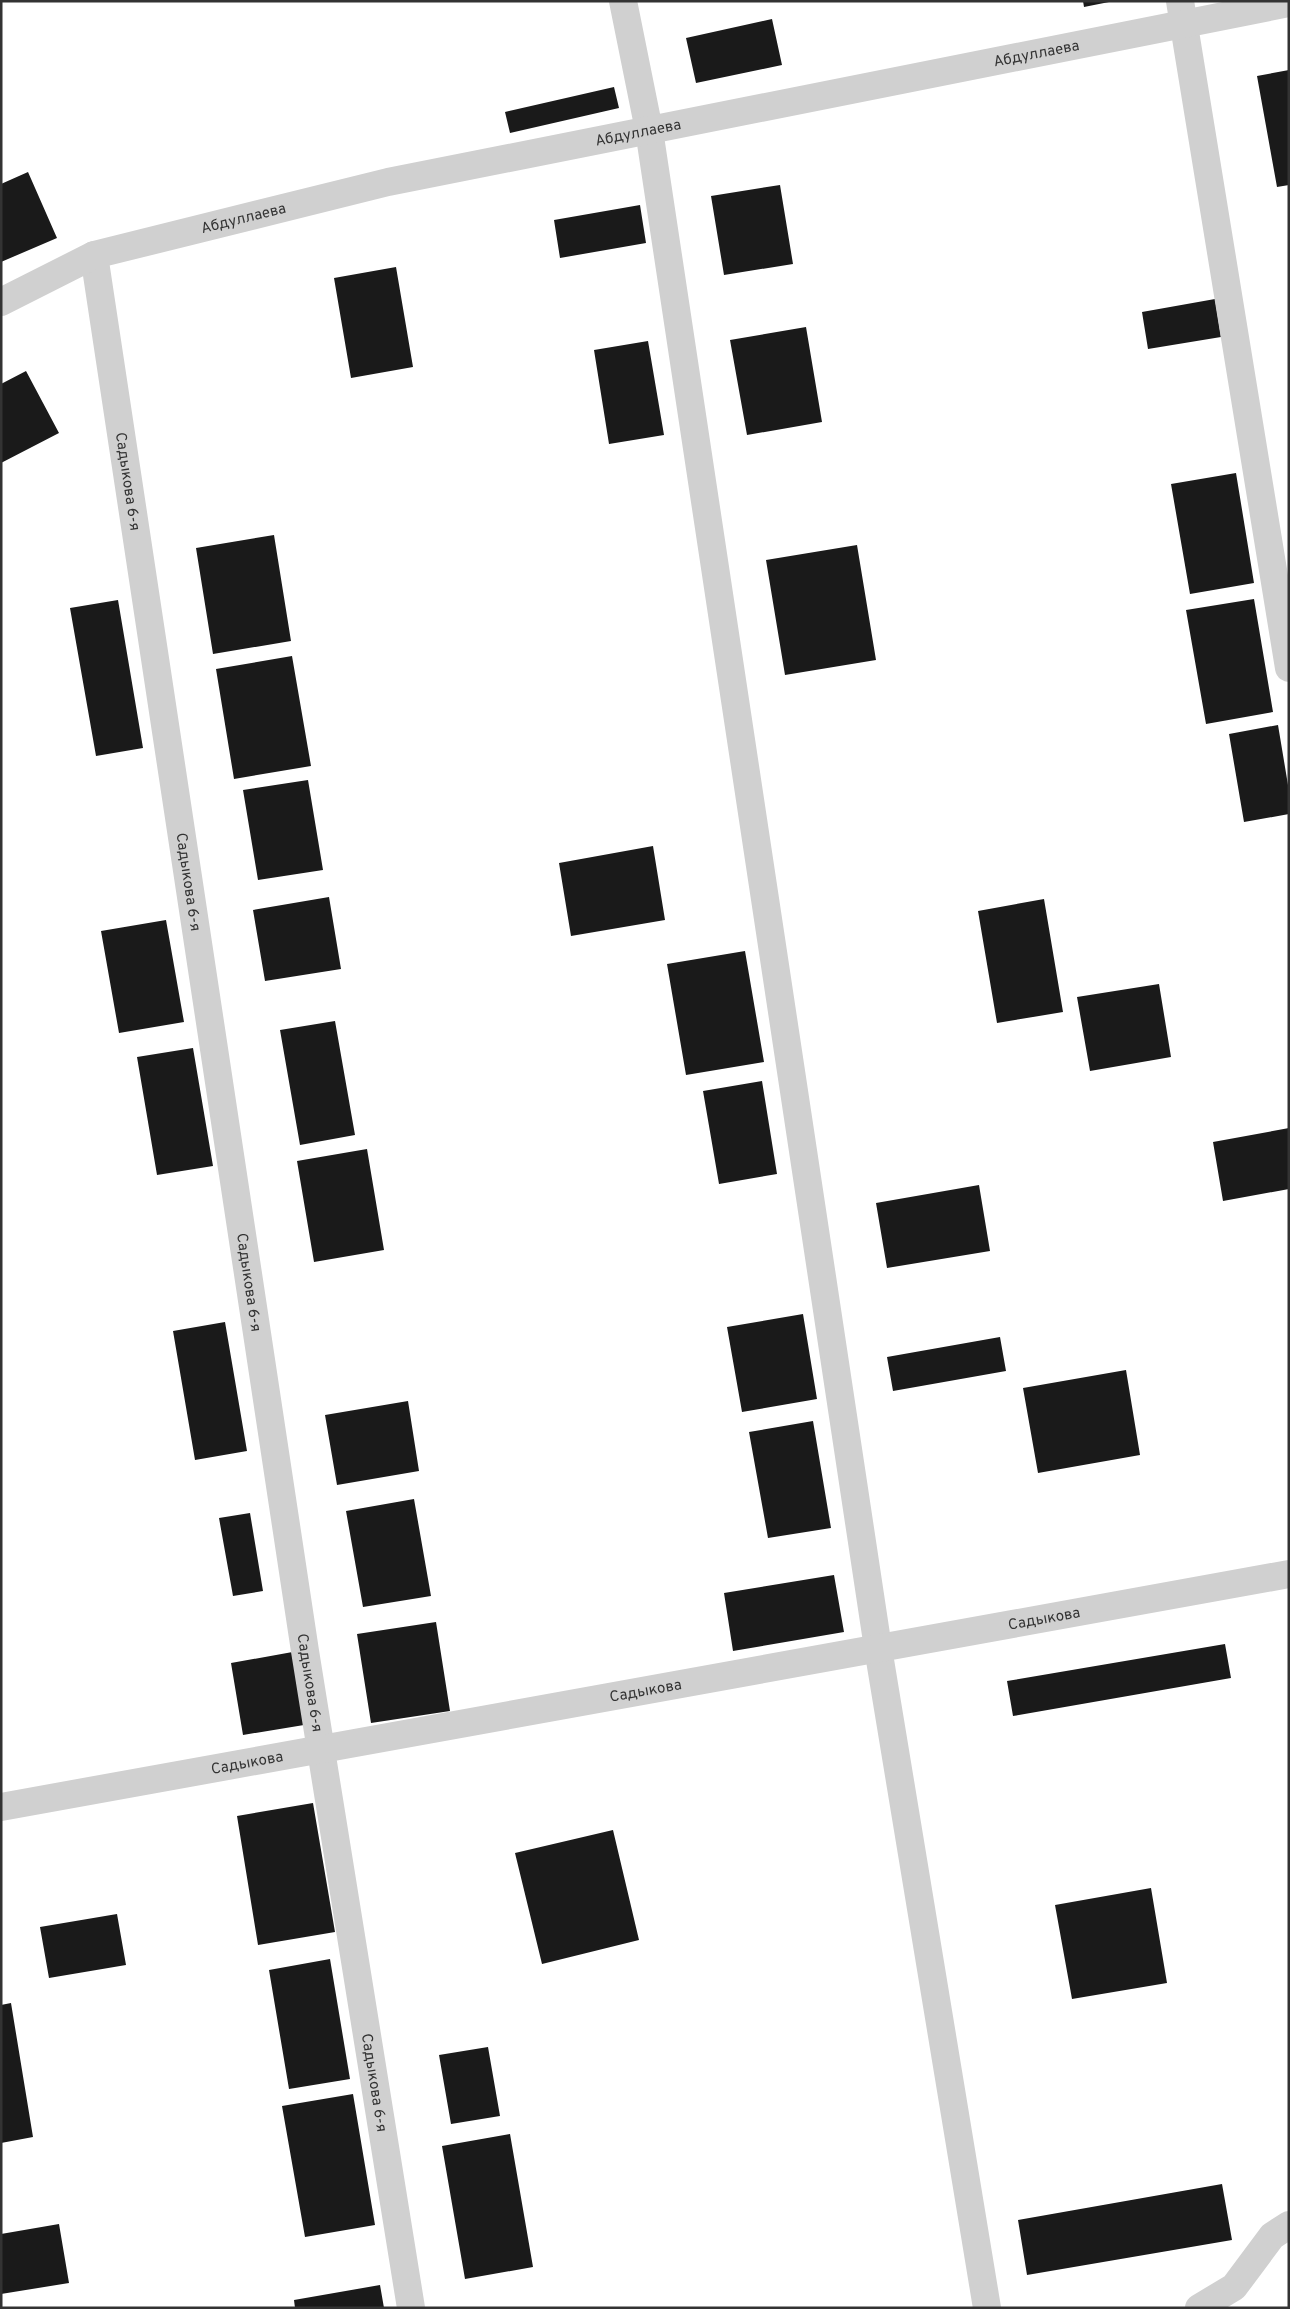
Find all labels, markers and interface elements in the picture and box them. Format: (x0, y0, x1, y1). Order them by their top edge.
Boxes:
street label: Абдуллаева (992, 37, 1081, 73)
street label: Абдуллаева (594, 116, 683, 152)
street label: Абдуллаева (199, 200, 288, 239)
street label: Садыкова 6-я (110, 431, 144, 532)
street label: Садыкова 6-я (170, 831, 204, 933)
street label: Садыкова 6-я (231, 1232, 265, 1333)
street label: Садыкова (1007, 1604, 1082, 1636)
street label: Садыкова 6-я (291, 1632, 326, 1734)
street label: Садыкова (608, 1676, 683, 1708)
street label: Садыкова (210, 1748, 285, 1780)
street label: Садыкова 6-я (356, 2032, 390, 2133)

